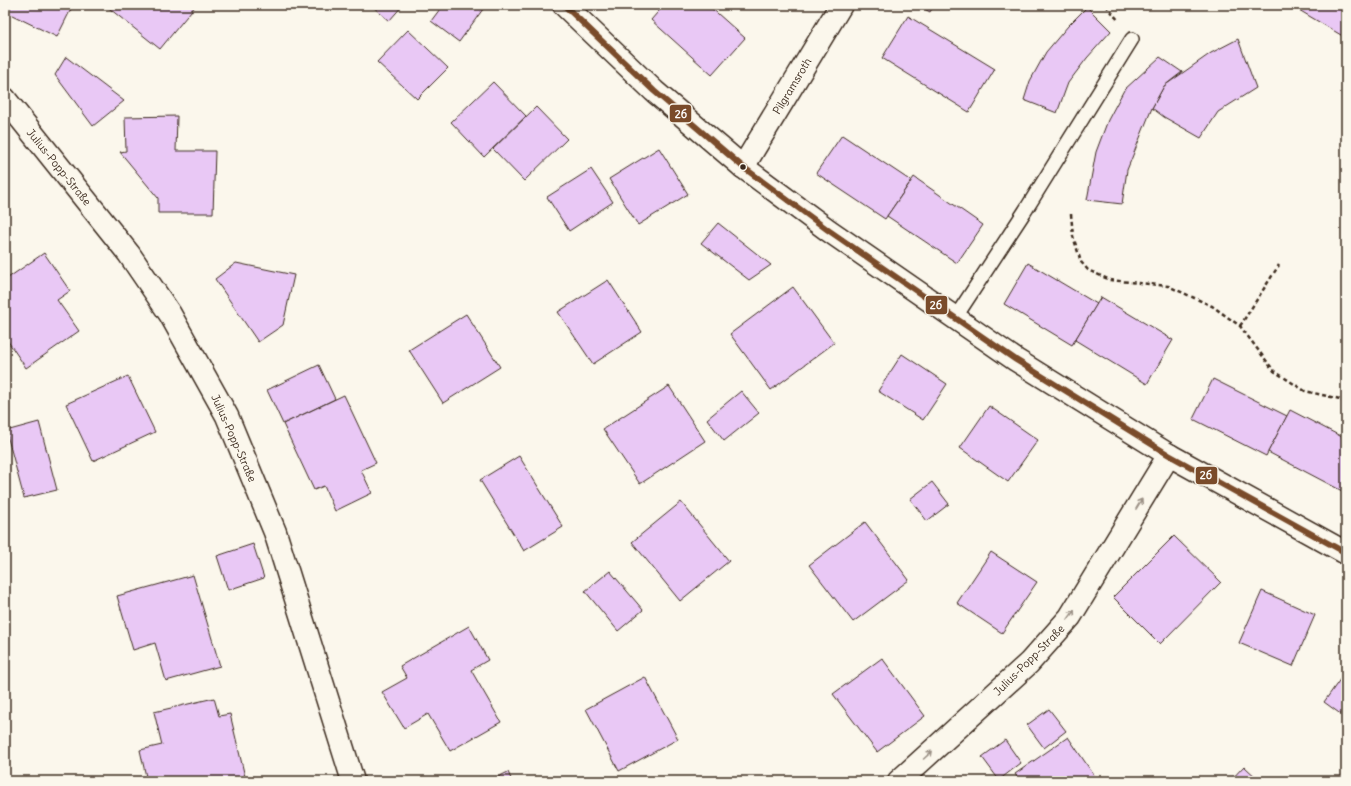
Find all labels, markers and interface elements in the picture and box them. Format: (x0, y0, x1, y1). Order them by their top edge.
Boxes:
street label: Pilgramsroth (770, 55, 814, 117)
line badge: 26 (669, 104, 692, 123)
text: 26 (675, 107, 687, 121)
street label: Julius-Popp-Straße (24, 126, 94, 208)
unlabelled marker (738, 162, 748, 172)
line badge: 26 (925, 295, 948, 315)
text: 26 (930, 298, 942, 312)
street label: Julius-Popp-Straße (208, 392, 260, 484)
line badge: 26 (1195, 466, 1218, 485)
text: 26 (1200, 468, 1212, 482)
one-way arrow (1135, 498, 1143, 510)
one-way arrow (1067, 610, 1075, 621)
street label: Julius-Popp-Straße (991, 622, 1067, 698)
one-way arrow (923, 750, 933, 759)

